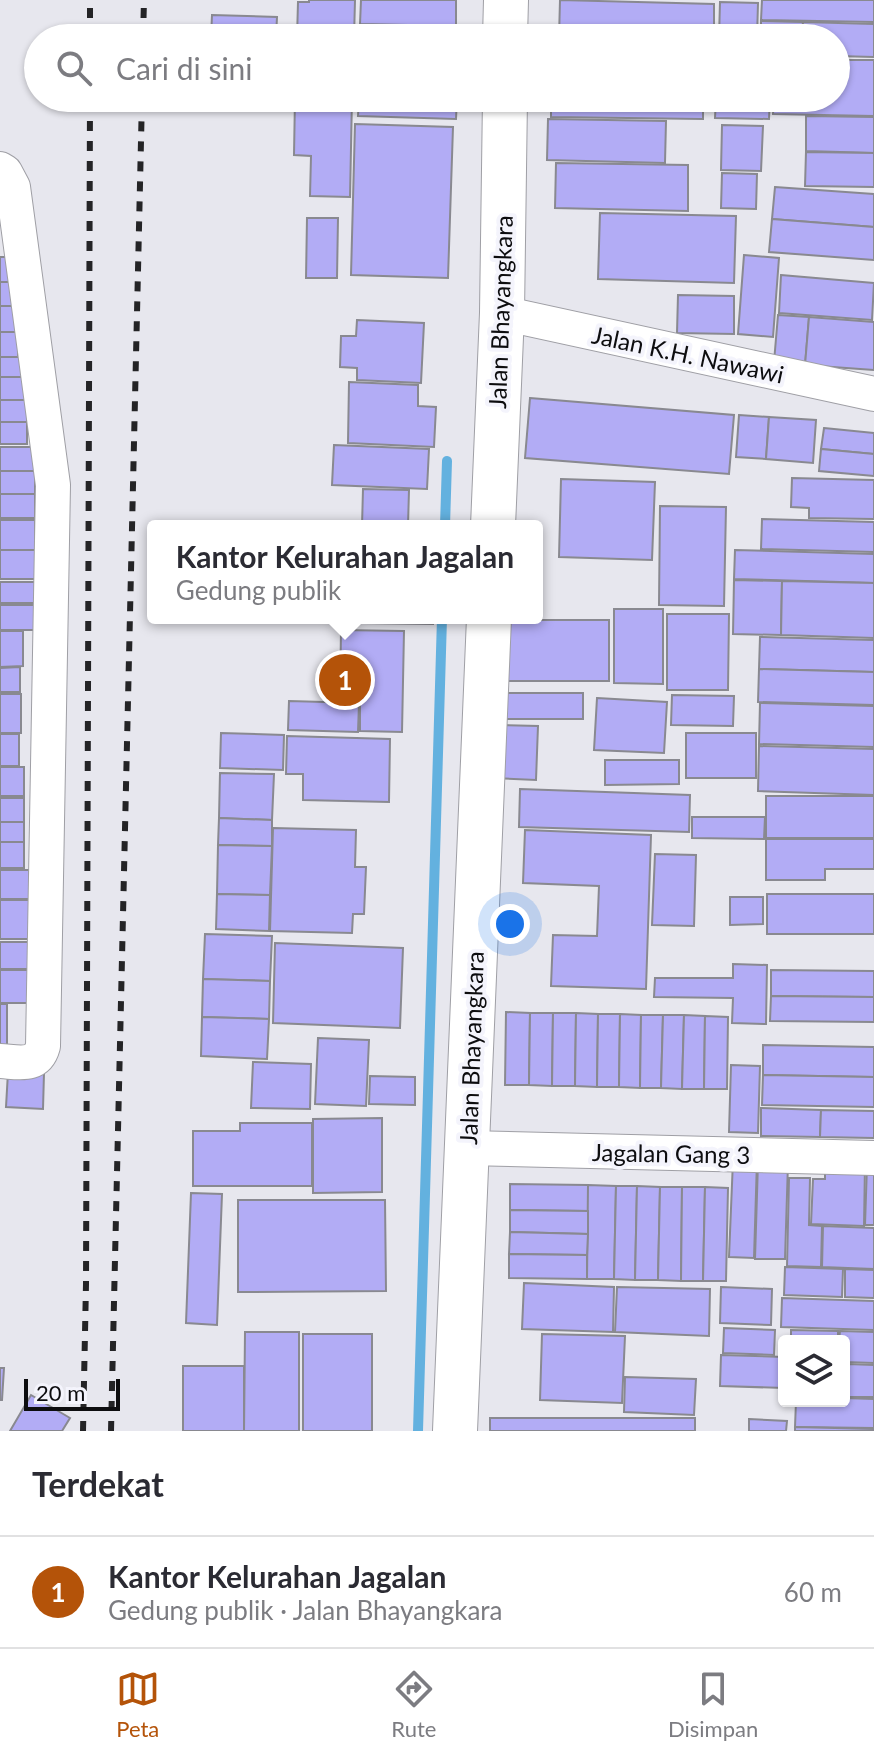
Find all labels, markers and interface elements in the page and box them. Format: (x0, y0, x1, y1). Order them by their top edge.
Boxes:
search box (24, 24, 850, 112)
icon: search (52, 46, 96, 90)
text: Cari di sini (116, 50, 253, 86)
street label: Jalan Bhayangkara (482, 215, 518, 409)
street label: Jalan K.H. Nawawi (589, 320, 787, 388)
popup (147, 520, 543, 624)
text: Kantor Kelurahan Jagalan (176, 538, 514, 574)
text: Gedung publik (176, 574, 341, 606)
pin: 1 (319, 650, 371, 710)
your location (490, 904, 530, 944)
street label: Jalan Bhayangkara (453, 951, 489, 1145)
street label: Jagalan Gang 3 (592, 1137, 750, 1169)
map controls (778, 1335, 850, 1407)
button: layers (778, 1335, 850, 1407)
scale bar (24, 1375, 120, 1411)
text: 20 m (36, 1379, 85, 1406)
text: Terdekat (32, 1463, 164, 1504)
text: Kantor Kelurahan Jagalan (108, 1558, 446, 1594)
text: 1 (50, 1576, 66, 1608)
text: 60 m (784, 1576, 842, 1608)
text: Gedung publik · Jalan Bhayangkara (108, 1594, 503, 1626)
tab: Peta (116, 1667, 160, 1742)
tab: Rute (391, 1667, 436, 1742)
tab: Disimpan (668, 1667, 758, 1742)

